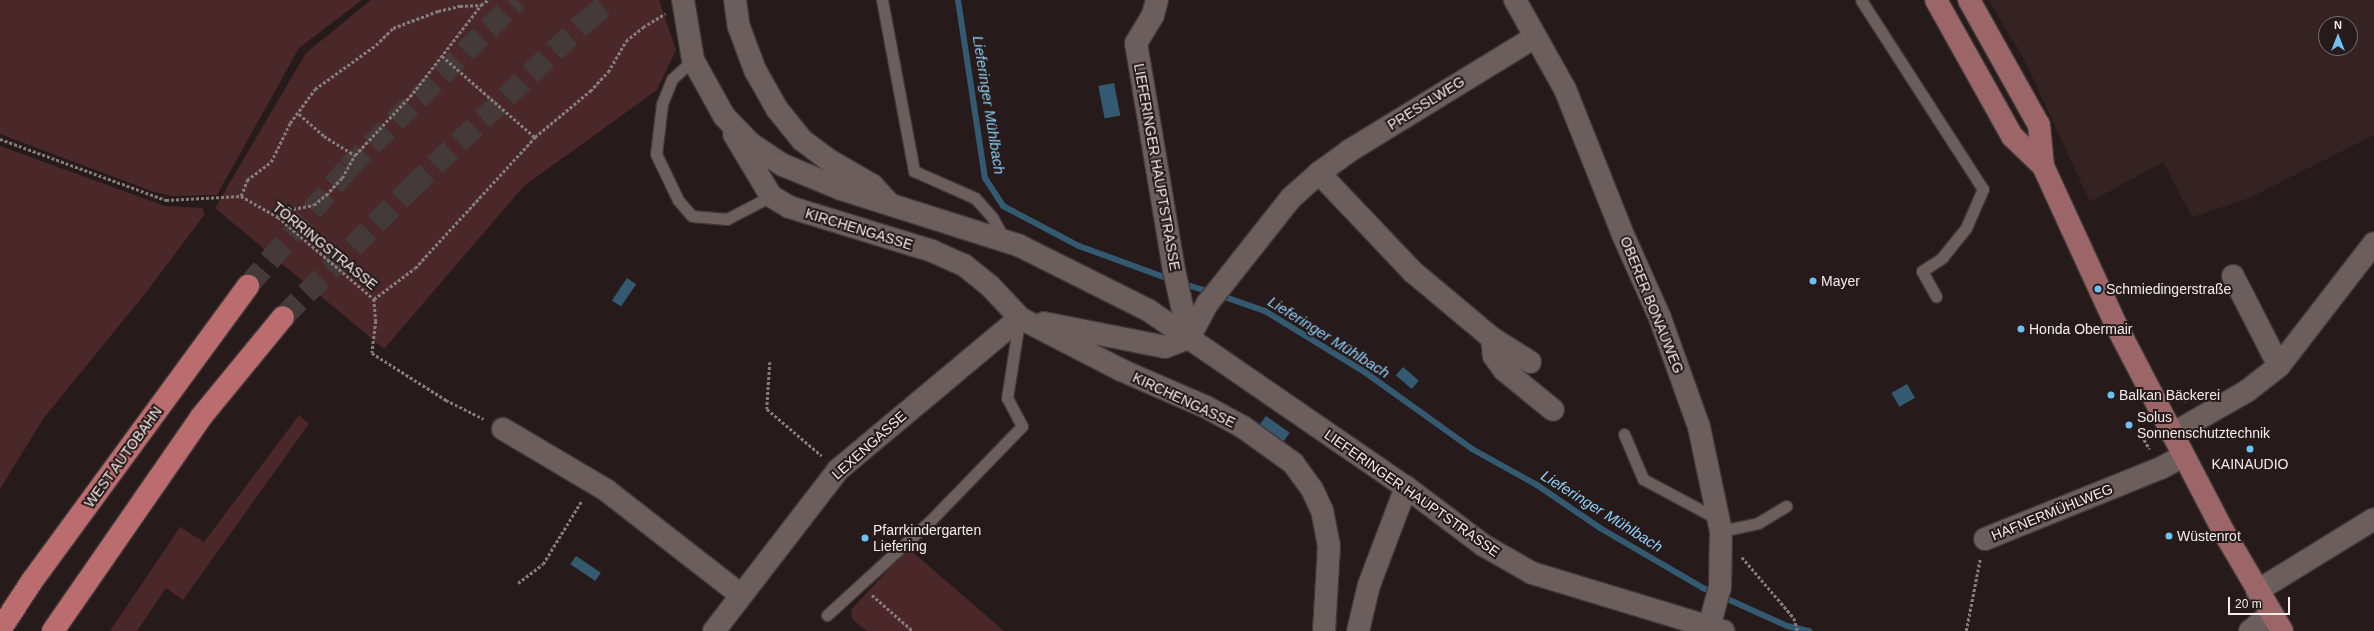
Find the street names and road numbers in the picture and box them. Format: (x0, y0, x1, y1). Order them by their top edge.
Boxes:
street label: LIEFERINGER HAUPTSTRASSE (1130, 62, 1184, 272)
street label: PRESSLWEG (1384, 73, 1468, 133)
street label: TÖRRINGSTRASSE (269, 199, 381, 293)
street label: KIRCHENGASSE (803, 205, 915, 253)
street label: OBERER BONAUWEG (1617, 234, 1687, 376)
street label: KIRCHENGASSE (1130, 369, 1238, 431)
street label: WEST AUTOBAHN (80, 403, 166, 511)
street label: LEXENGASSE (828, 407, 910, 483)
street label: LIEFERINGER HAUPTSTRASSE (1321, 426, 1503, 560)
street label: HAFNERMÜHLWEG (1989, 480, 2115, 544)

